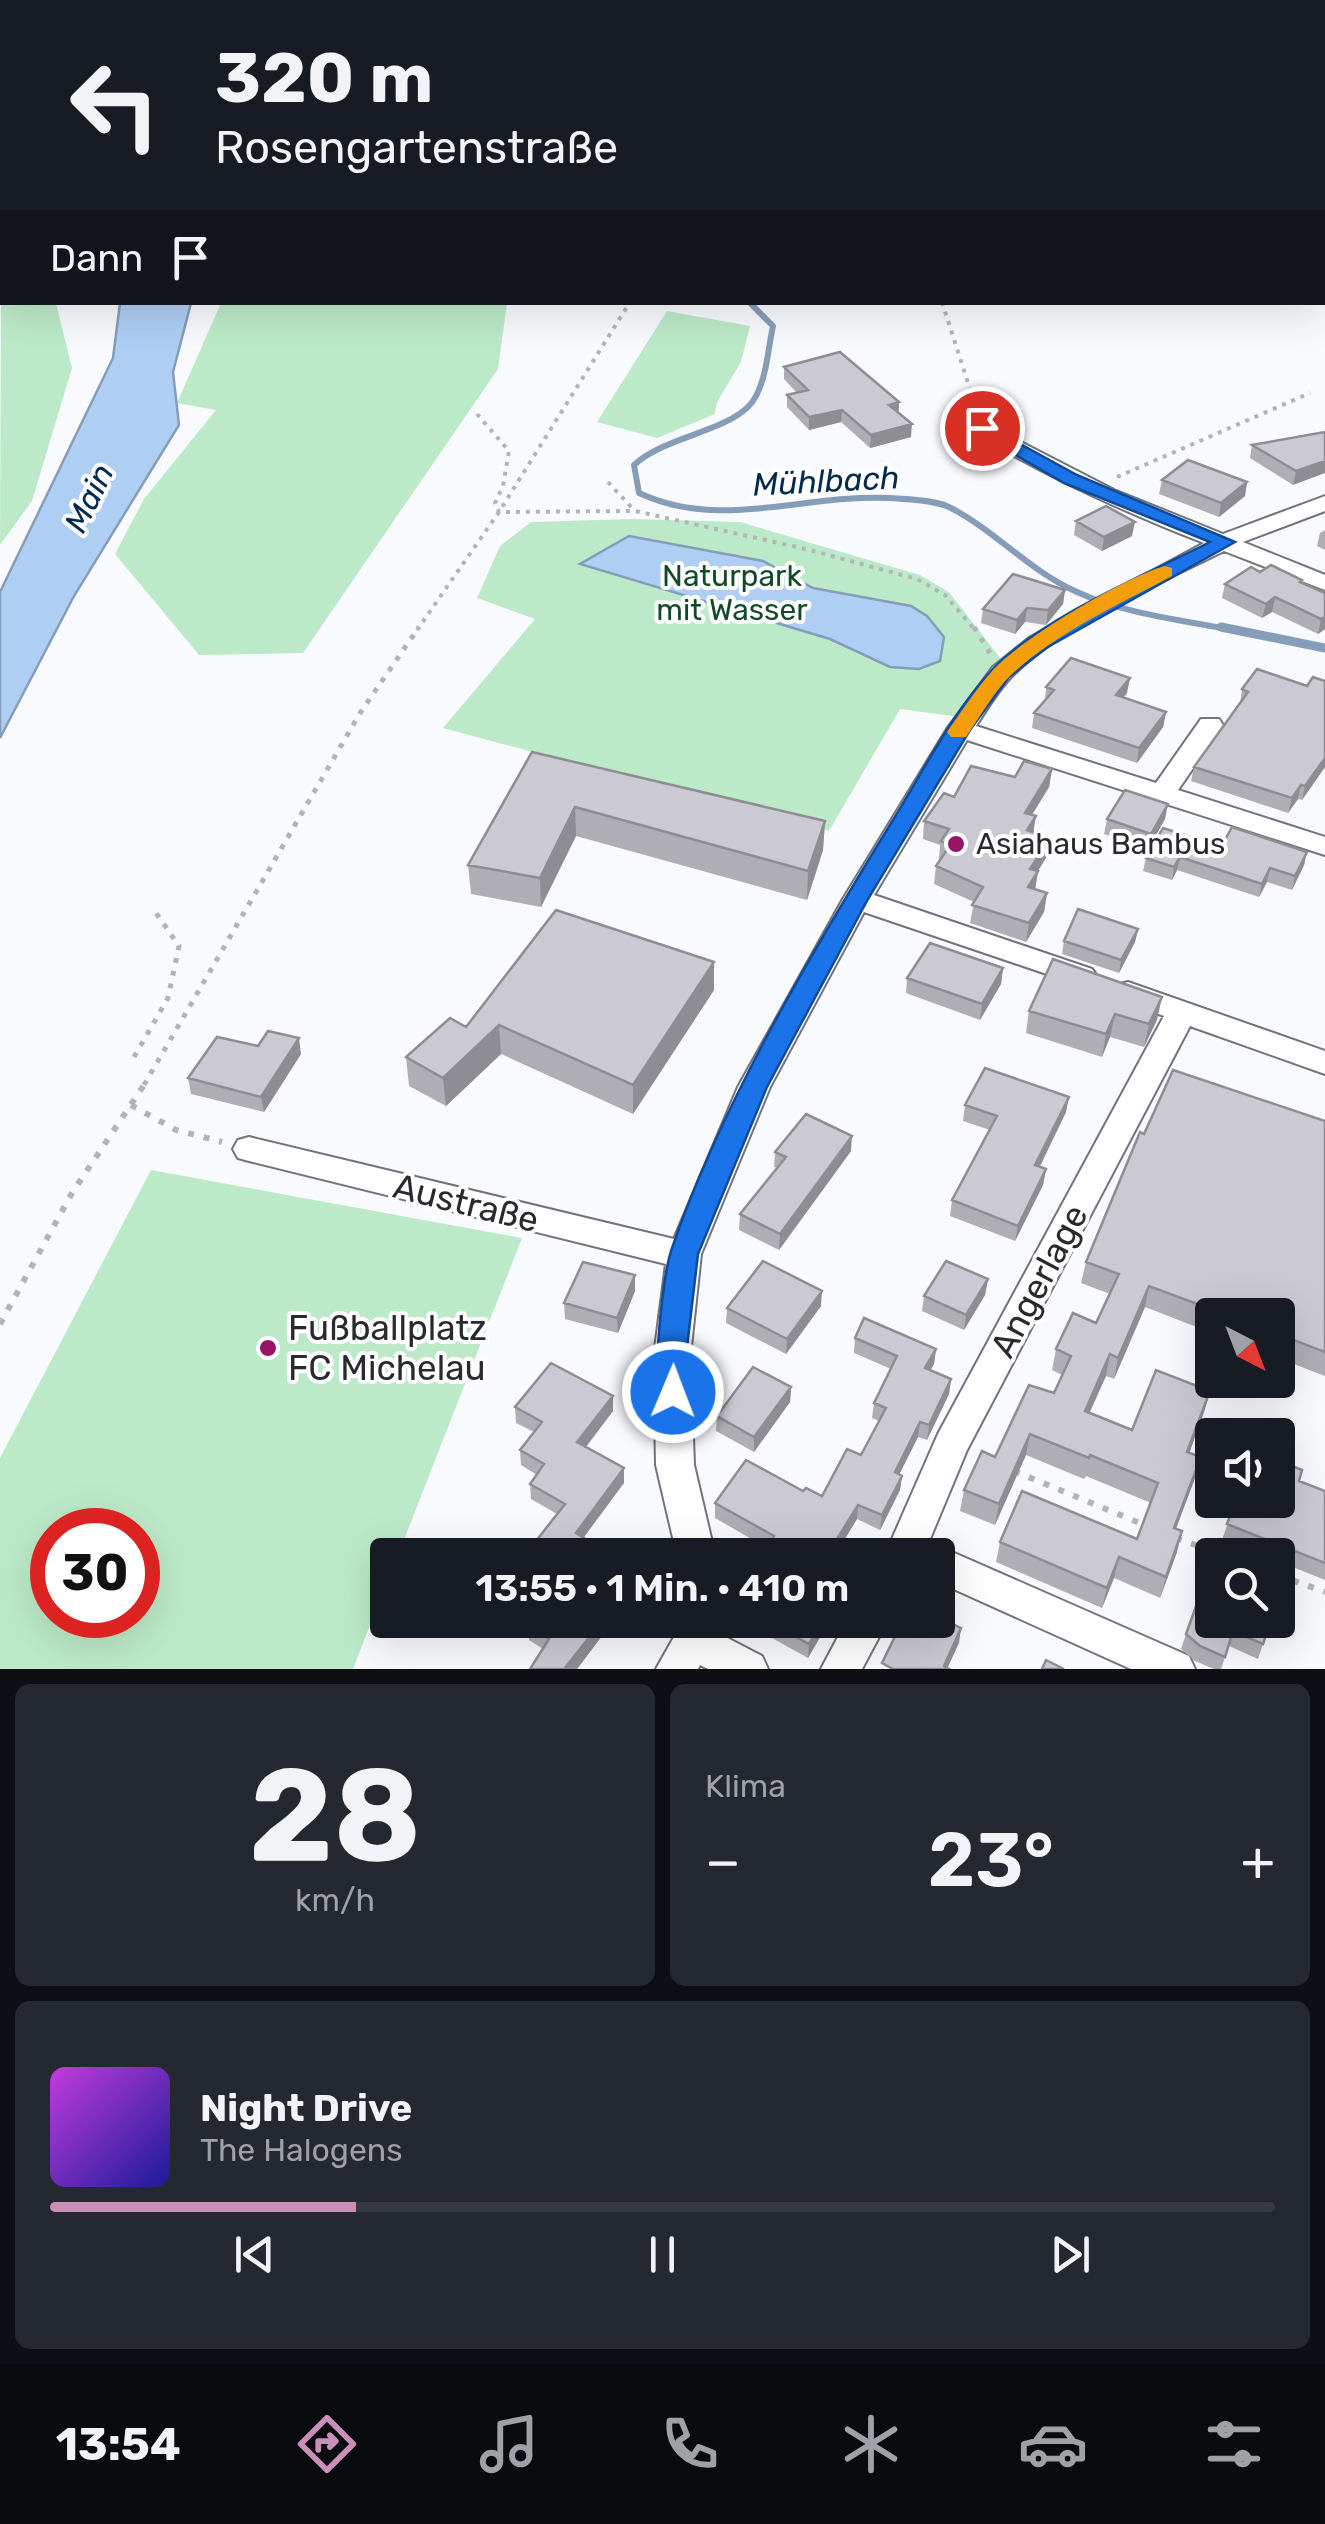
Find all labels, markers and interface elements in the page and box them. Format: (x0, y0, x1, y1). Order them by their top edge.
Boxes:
text: 320 m (215, 37, 433, 120)
icon: left (50, 40, 180, 170)
text: Rosengartenstraße (215, 121, 618, 174)
icon: arrive (163, 230, 218, 285)
text: Dann (50, 235, 143, 281)
pin (940, 386, 1025, 471)
icon: arrive (955, 401, 1010, 456)
water label: Main (56, 458, 122, 538)
water label: Mühlbach (752, 458, 900, 504)
park label: Naturpark mit Wasser (656, 558, 808, 628)
place label: Asiahaus Bambus (976, 826, 1225, 862)
marker: Asiahaus Bambus (945, 833, 967, 855)
street label: Austraße (389, 1165, 543, 1241)
street label: Angerlage (981, 1198, 1097, 1364)
north arrow (1195, 1298, 1295, 1398)
map controls (1195, 1298, 1295, 1638)
place label: Fußballplatz FC Michelau (288, 1307, 487, 1389)
marker: Fußballplatz FC Michelau (257, 1337, 279, 1359)
position arrow (621, 1340, 725, 1444)
button: sound (1195, 1418, 1295, 1518)
speed limit sign: 30 (30, 1508, 160, 1638)
button: search (1195, 1538, 1295, 1638)
text: 13:55 · 1 Min. · 410 m (476, 1565, 849, 1611)
text: 28 (249, 1738, 421, 1893)
text: Klima (705, 1767, 786, 1805)
text: 23° (928, 1816, 1054, 1905)
text: − (705, 1829, 741, 1894)
text: + (1241, 1829, 1275, 1894)
text: km/h (295, 1881, 375, 1919)
text: Night Drive (200, 2085, 412, 2131)
text: The Halogens (200, 2131, 403, 2169)
icon: previous (227, 2227, 282, 2282)
icon: pause (635, 2227, 690, 2282)
icon: next (1043, 2227, 1098, 2282)
icon: directions (292, 2409, 362, 2479)
icon: music (474, 2409, 544, 2479)
icon: phone (655, 2409, 725, 2479)
icon: climate (836, 2409, 906, 2479)
icon: car (1018, 2409, 1088, 2479)
icon: filters (1199, 2409, 1269, 2479)
text: 13:54 (56, 2418, 181, 2471)

